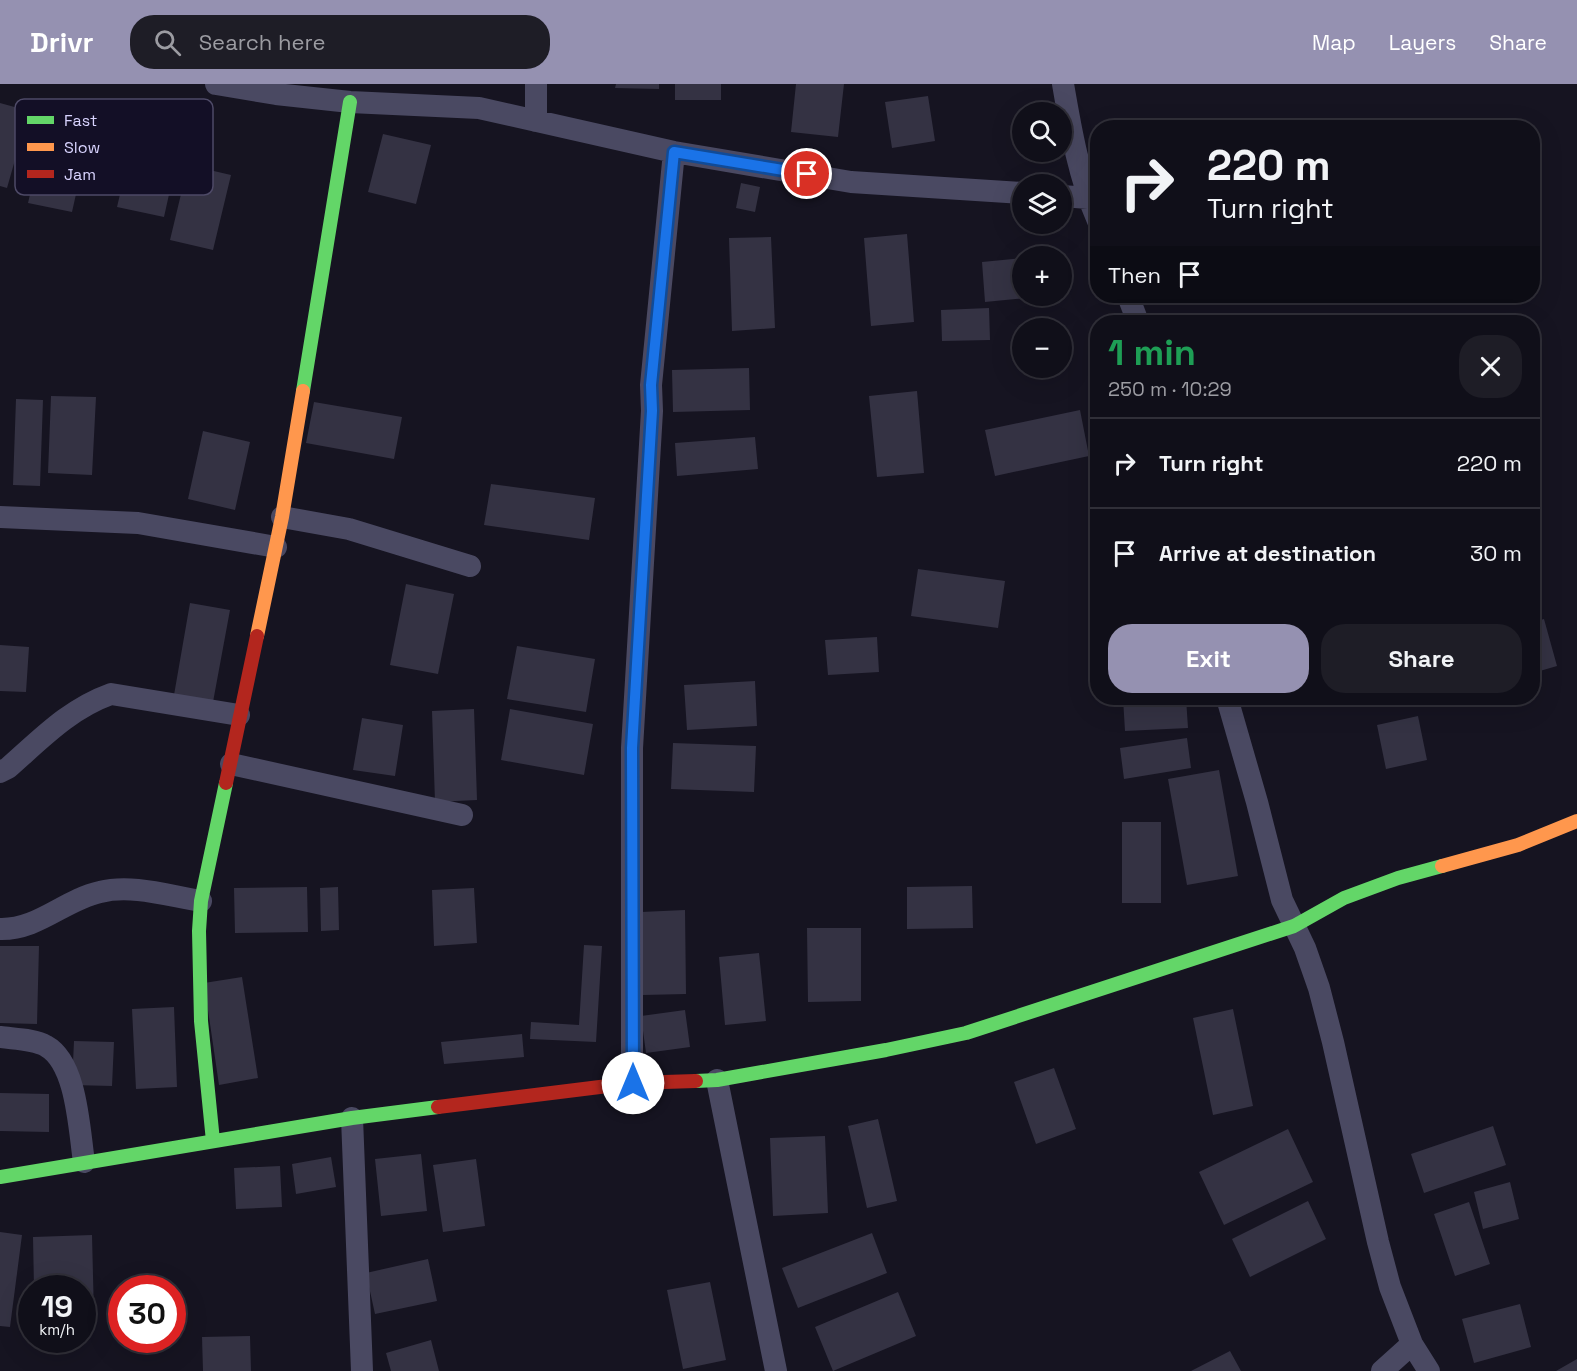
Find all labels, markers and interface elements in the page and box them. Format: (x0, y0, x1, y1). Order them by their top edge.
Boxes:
search box (130, 15, 550, 69)
text: Drivr (30, 24, 94, 60)
icon: search (151, 26, 184, 59)
text: Search here (199, 28, 325, 56)
text: Map (1312, 29, 1356, 56)
text: Layers (1389, 29, 1456, 56)
text: Share (1489, 29, 1547, 56)
legend (15, 99, 213, 195)
map controls (1012, 102, 1072, 378)
button: search (1012, 102, 1072, 162)
text: Fast (64, 110, 97, 131)
text: Slow (64, 137, 100, 158)
text: 220 m (1207, 139, 1331, 192)
icon: right (1108, 144, 1186, 222)
pin (781, 148, 832, 199)
icon: arrive (790, 157, 823, 190)
text: Jam (64, 164, 96, 185)
button: layers (1012, 174, 1072, 234)
text: Turn right (1207, 191, 1334, 226)
button: + (1012, 246, 1072, 306)
icon: arrive (1173, 258, 1206, 291)
text: Then (1108, 261, 1161, 289)
button: − (1012, 318, 1072, 378)
text: 1 min (1108, 330, 1196, 376)
button: close (1459, 335, 1522, 398)
text: 250 m · 10:29 (1108, 376, 1232, 402)
icon: right (1108, 447, 1141, 480)
text: Turn right (1159, 449, 1264, 477)
text: 220 m (1457, 449, 1522, 477)
icon: arrive (1108, 537, 1141, 570)
text: Arrive at destination (1159, 539, 1376, 567)
text: 30 m (1470, 539, 1522, 567)
button: Exit (1108, 624, 1309, 693)
button: Share (1321, 624, 1522, 693)
position arrow (601, 1051, 665, 1115)
speed limit sign: 30 (108, 1275, 186, 1353)
text: 19 (41, 1287, 73, 1326)
text: km/h (39, 1320, 75, 1339)

